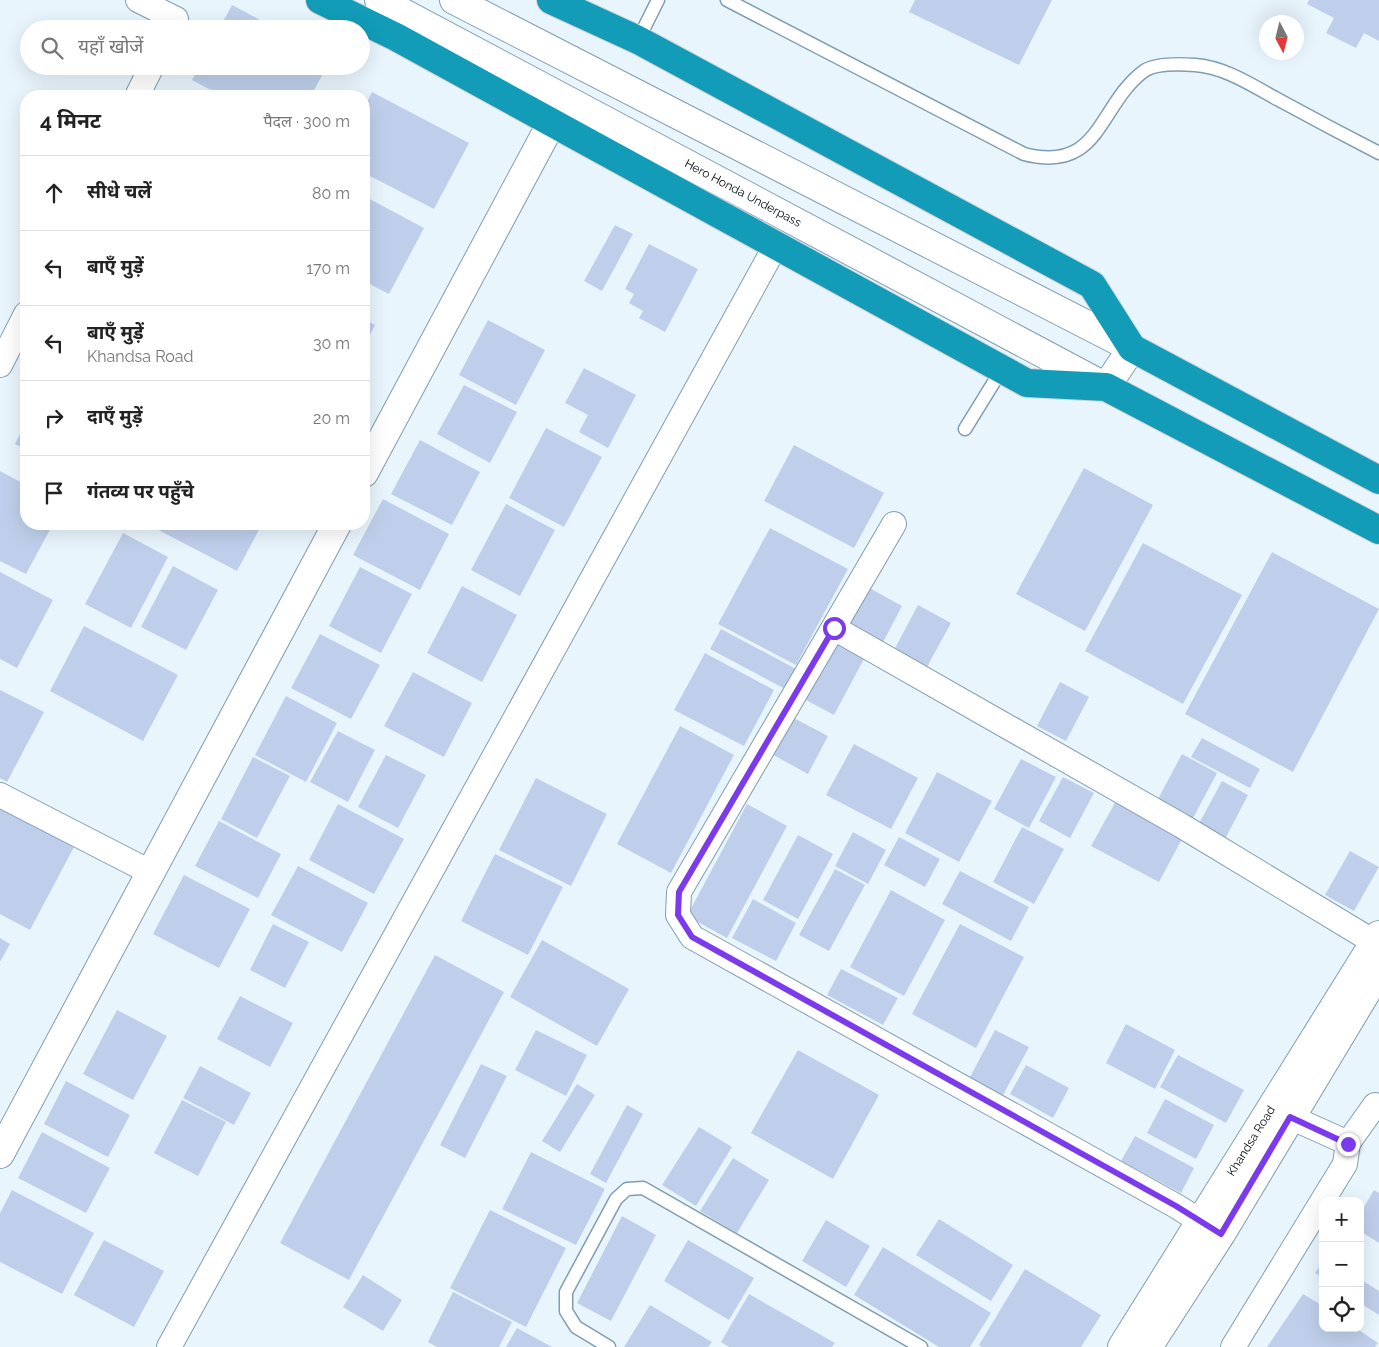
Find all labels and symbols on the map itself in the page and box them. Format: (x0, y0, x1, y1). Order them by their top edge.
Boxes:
north arrow (1259, 15, 1304, 60)
street label: Hero Honda Underpass (682, 156, 804, 230)
route start (823, 617, 846, 640)
street label: Khandsa Road (1224, 1103, 1278, 1179)
route end (1337, 1133, 1360, 1156)

